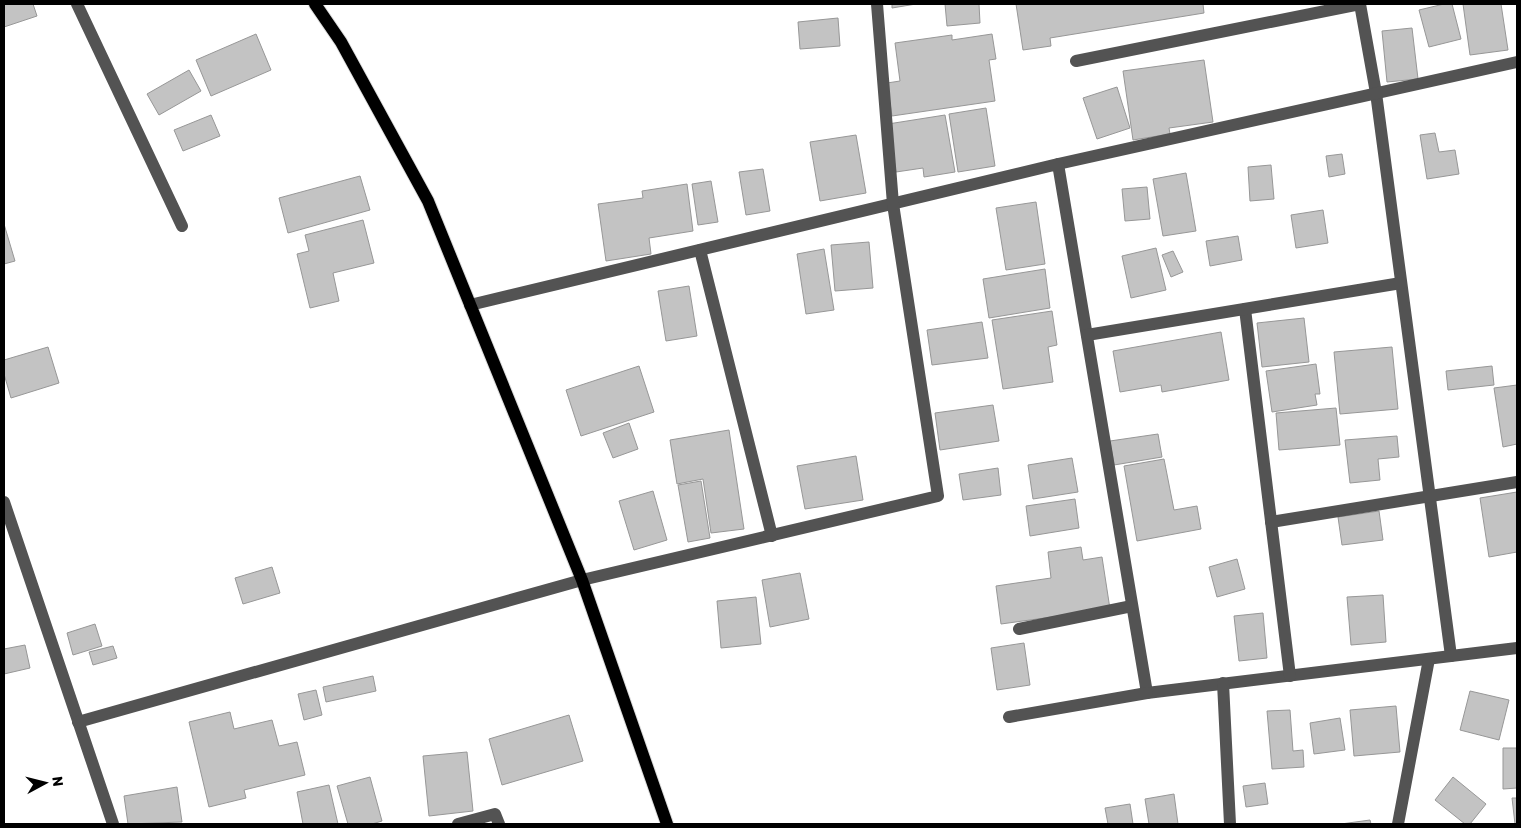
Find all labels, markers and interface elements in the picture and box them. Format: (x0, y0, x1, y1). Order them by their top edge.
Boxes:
north arrow (20, 758, 70, 808)
text: N (48, 775, 66, 788)

